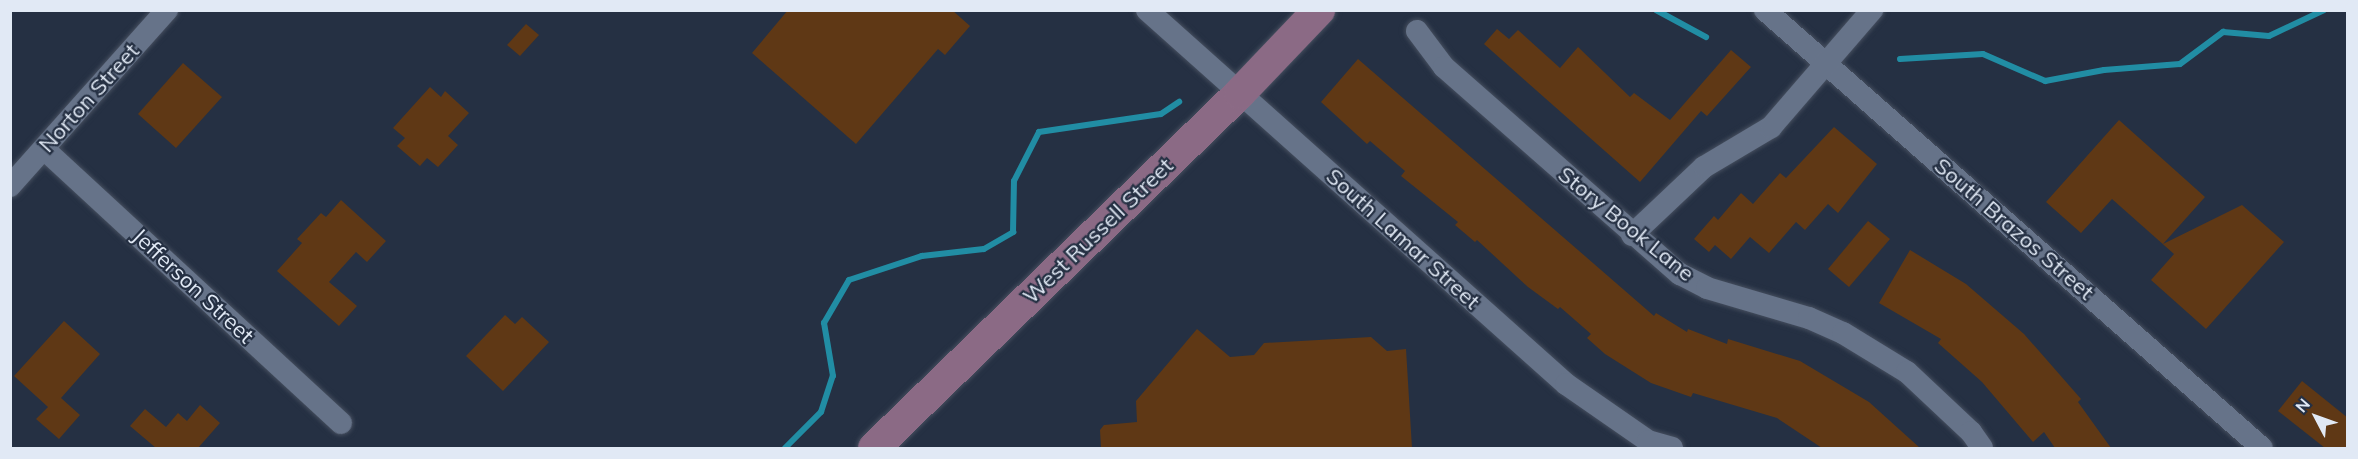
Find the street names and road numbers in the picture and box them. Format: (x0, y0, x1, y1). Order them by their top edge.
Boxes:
street label: Norton Street (33, 38, 145, 158)
street label: West Russell Street (1018, 153, 1178, 309)
street label: South Brazos Street (1929, 153, 2099, 305)
street label: Story Book Lane (1553, 161, 1699, 287)
street label: South Lamar Street (1321, 163, 1485, 315)
street label: Jefferson Street (127, 223, 259, 349)

